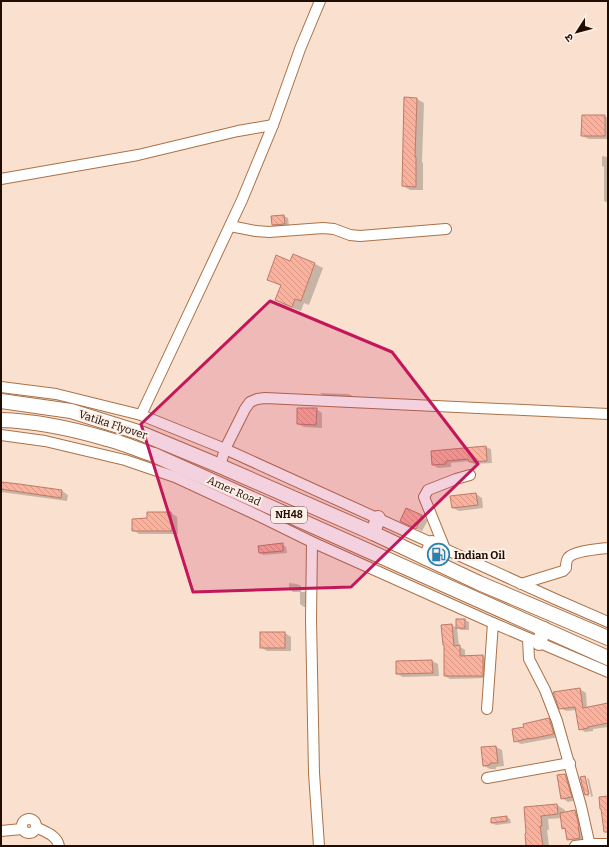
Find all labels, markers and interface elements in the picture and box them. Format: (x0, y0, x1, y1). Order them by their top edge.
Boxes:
north arrow (557, 12, 597, 52)
text: उ (562, 31, 576, 44)
street label: Vatika Flyover (77, 408, 149, 442)
street label: Amer Road (205, 473, 263, 509)
road number: NH48 (271, 507, 307, 523)
fuel station icon: Indian Oil (426, 542, 452, 568)
place label: Indian Oil (454, 549, 506, 562)

